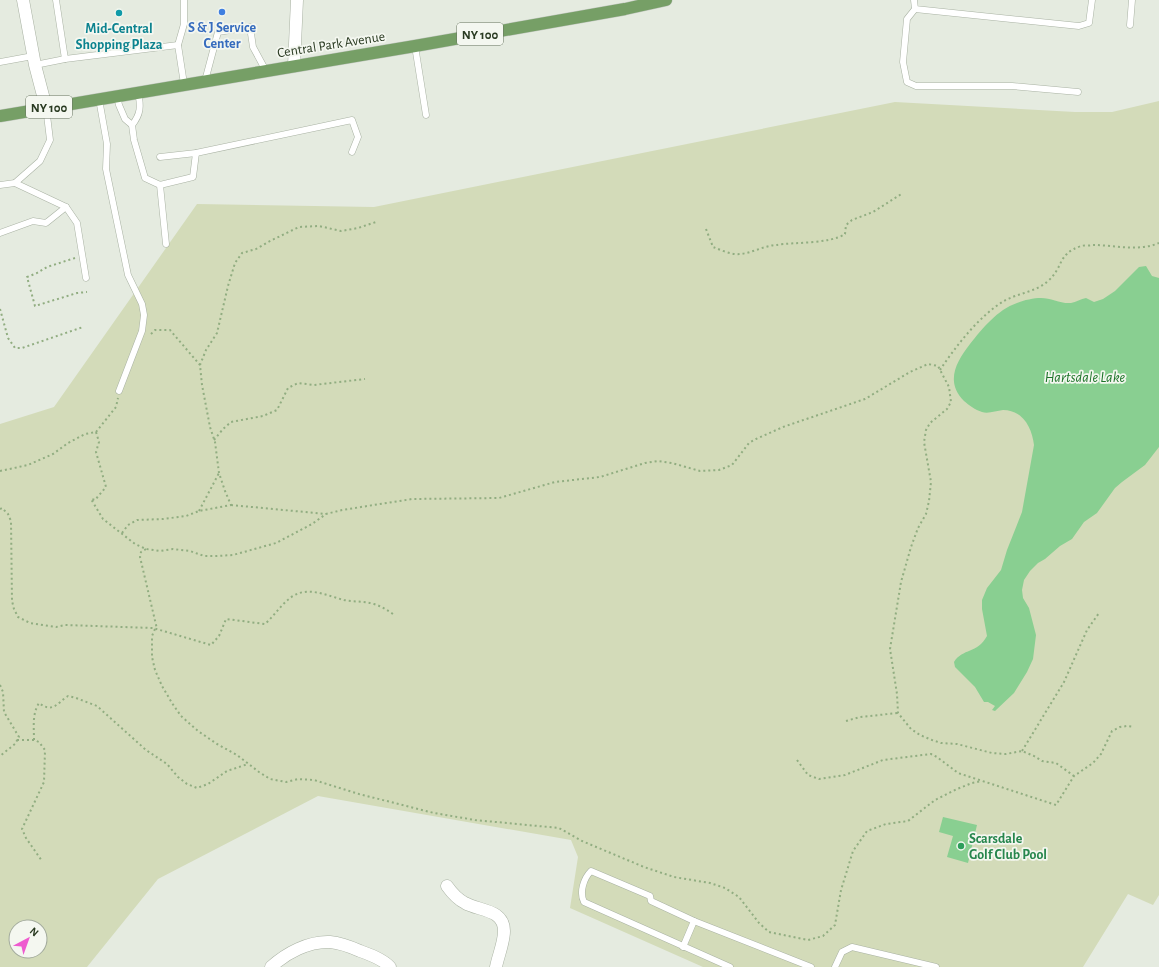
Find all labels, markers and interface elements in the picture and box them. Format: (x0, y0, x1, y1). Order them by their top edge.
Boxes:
marker: S & J Service Center (217, 7, 227, 17)
marker: Mid-Central Shopping Plaza (114, 8, 124, 18)
place label: S & J Service Center (188, 21, 256, 51)
place label: Mid-Central Shopping Plaza (76, 22, 163, 52)
road number: NY 100 (457, 23, 503, 45)
street label: Central Park Avenue (276, 30, 386, 60)
road number: NY 100 (26, 96, 72, 118)
water label: Hartsdale Lake (1045, 370, 1125, 385)
place label: Scarsdale Golf Club Pool (969, 832, 1047, 862)
marker: Scarsdale Golf Club Pool (956, 841, 966, 851)
north arrow (8, 919, 48, 959)
text: N (28, 925, 41, 938)

